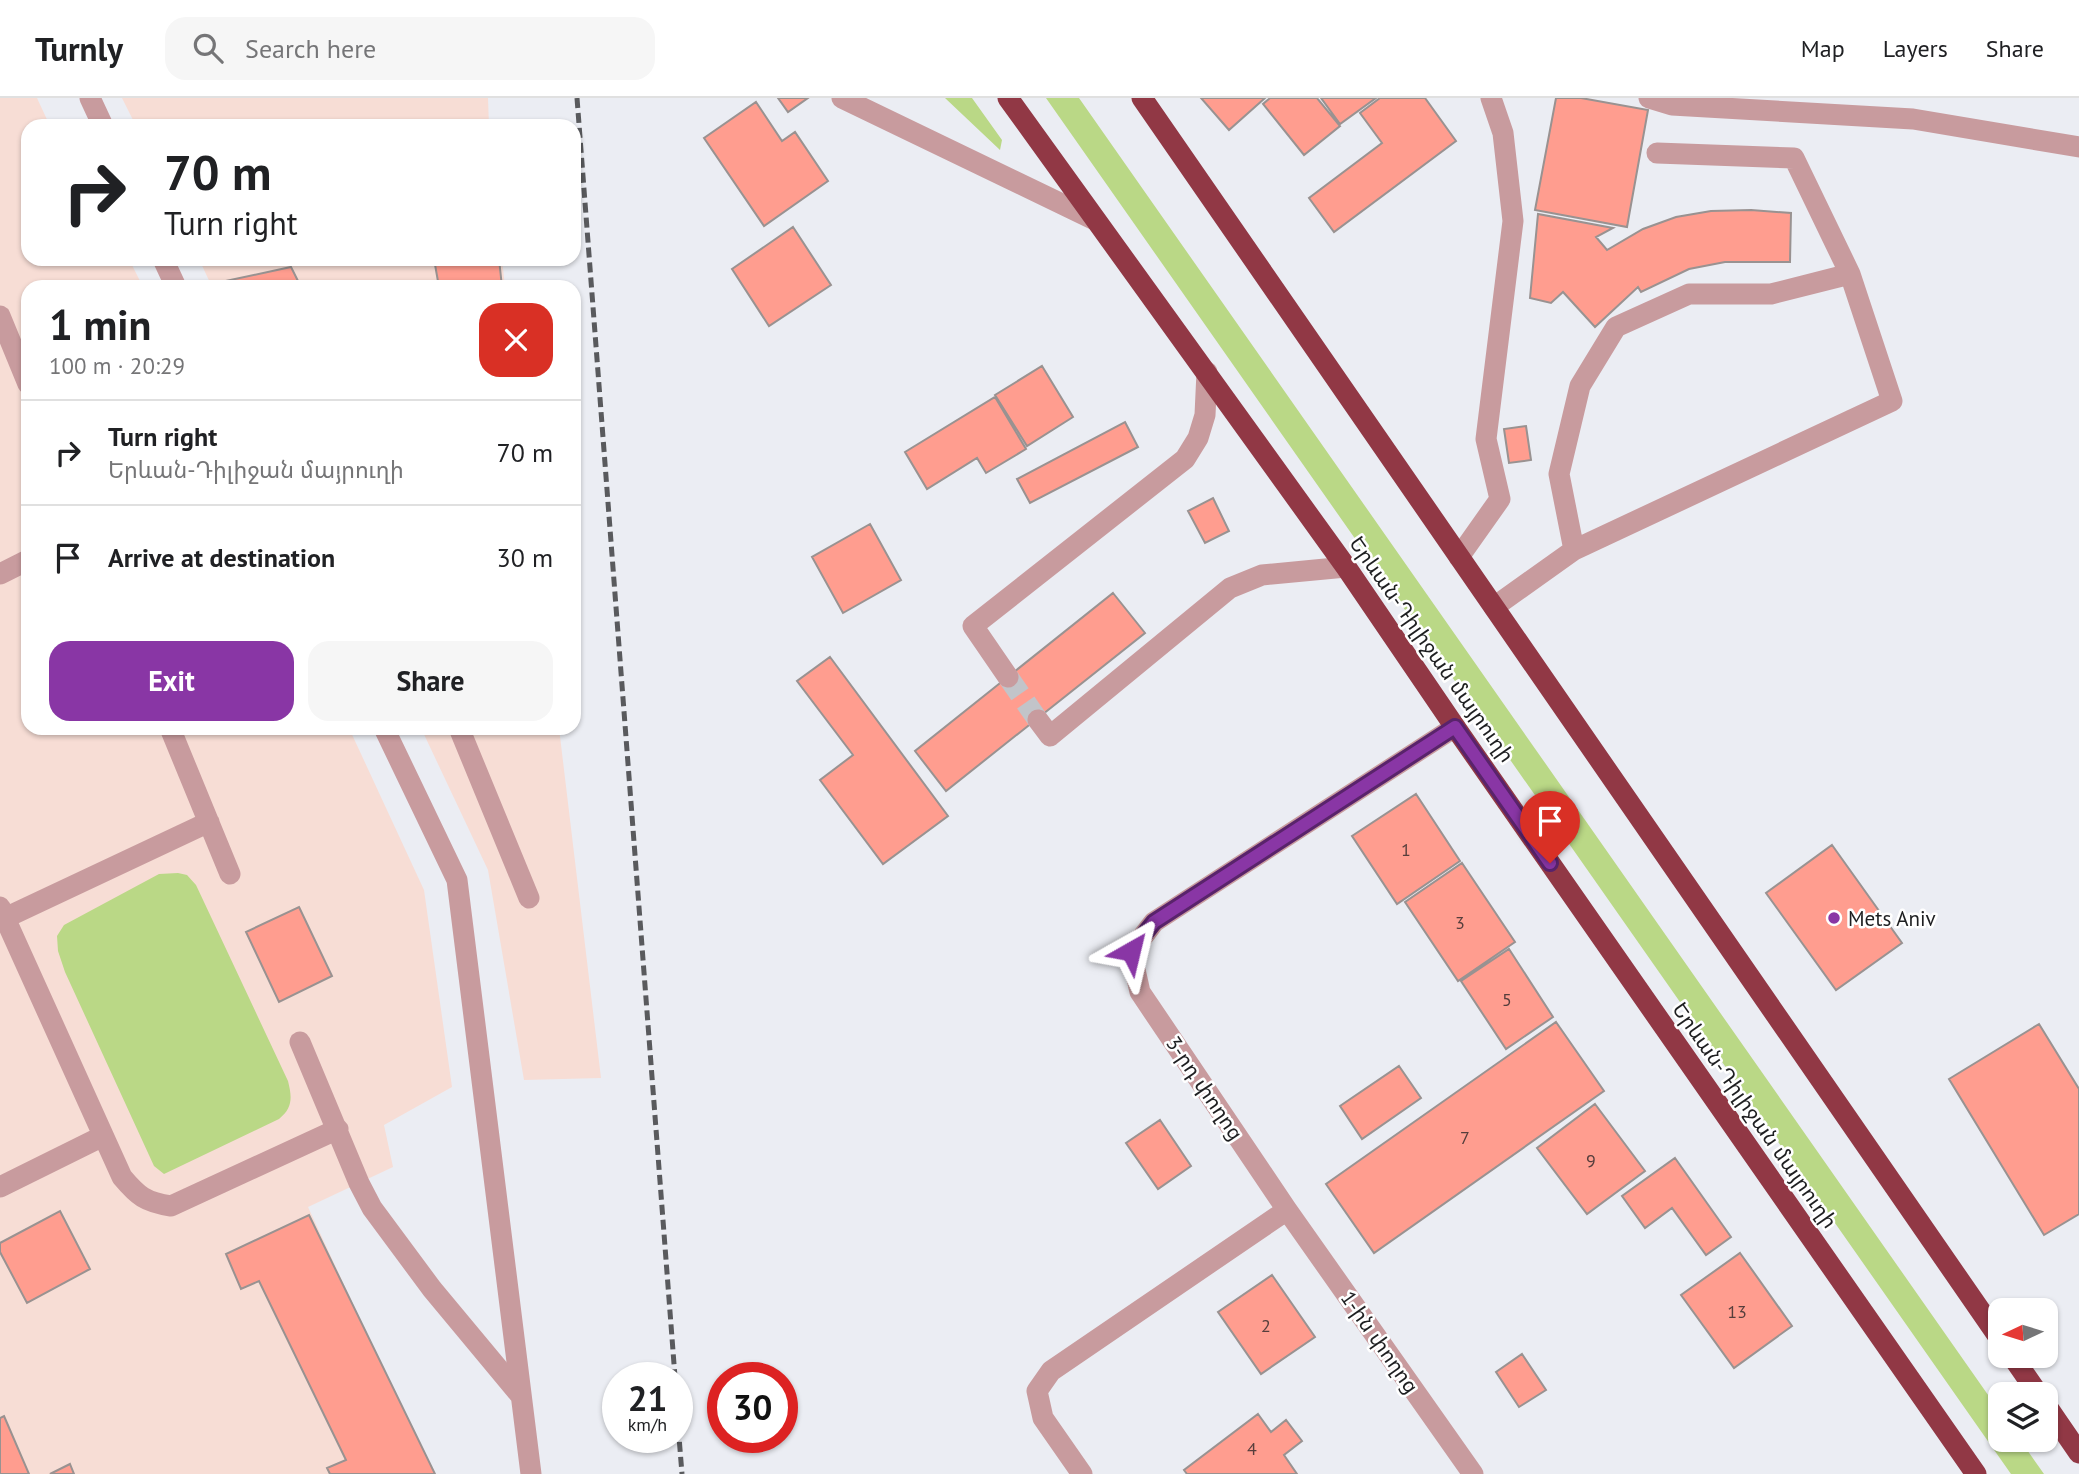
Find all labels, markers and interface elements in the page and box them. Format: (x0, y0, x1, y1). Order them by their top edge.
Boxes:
search box (165, 17, 655, 80)
text: Turnly (35, 27, 123, 70)
icon: search (189, 29, 227, 67)
text: Search here (245, 32, 376, 65)
text: Map (1801, 33, 1845, 64)
text: Layers (1883, 33, 1948, 64)
text: Share (1986, 33, 2044, 64)
text: 70 m (164, 140, 271, 204)
icon: right (49, 147, 140, 238)
text: Turn right (164, 202, 298, 244)
text: 1 min (49, 297, 151, 352)
button: close (479, 303, 553, 377)
text: 100 m · 20:29 (49, 351, 185, 380)
text: Turn right (108, 420, 217, 453)
icon: right (49, 434, 87, 472)
text: 70 m (497, 436, 553, 469)
text: Երևան-Դիլիջան մայրուղի (108, 455, 404, 484)
street label: Երևան-Դիլիջան մայրուղի (1343, 531, 1521, 767)
icon: arrive (49, 539, 87, 577)
text: Arrive at destination (108, 541, 335, 574)
text: 30 m (497, 541, 553, 574)
button: Exit (49, 641, 294, 721)
button: Share (308, 641, 553, 721)
pin (1520, 791, 1580, 863)
icon: arrive (1531, 802, 1569, 840)
house number: 1 (1401, 838, 1411, 861)
place label: Mets Aniv (1848, 905, 1936, 932)
marker: Mets Aniv (1826, 910, 1842, 926)
house number: 3 (1455, 911, 1465, 934)
position arrow (1094, 914, 1168, 988)
house number: 5 (1502, 988, 1512, 1011)
street label: Երևան-Դիլիջան մայրուղի (1666, 997, 1844, 1233)
street label: 3-րդ փողոց (1160, 1031, 1250, 1145)
house number: 7 (1460, 1126, 1470, 1149)
house number: 9 (1586, 1149, 1596, 1172)
street label: 1-ին փողոց (1335, 1286, 1425, 1398)
north arrow (1988, 1298, 2058, 1368)
map controls (1988, 1298, 2058, 1452)
house number: 13 (1727, 1300, 1747, 1323)
house number: 2 (1261, 1314, 1271, 1337)
speed limit sign: 30 (707, 1362, 798, 1453)
text: 21 (628, 1375, 667, 1421)
button: layers (1988, 1382, 2058, 1452)
text: km/h (628, 1413, 667, 1436)
house number: 4 (1247, 1437, 1257, 1460)

